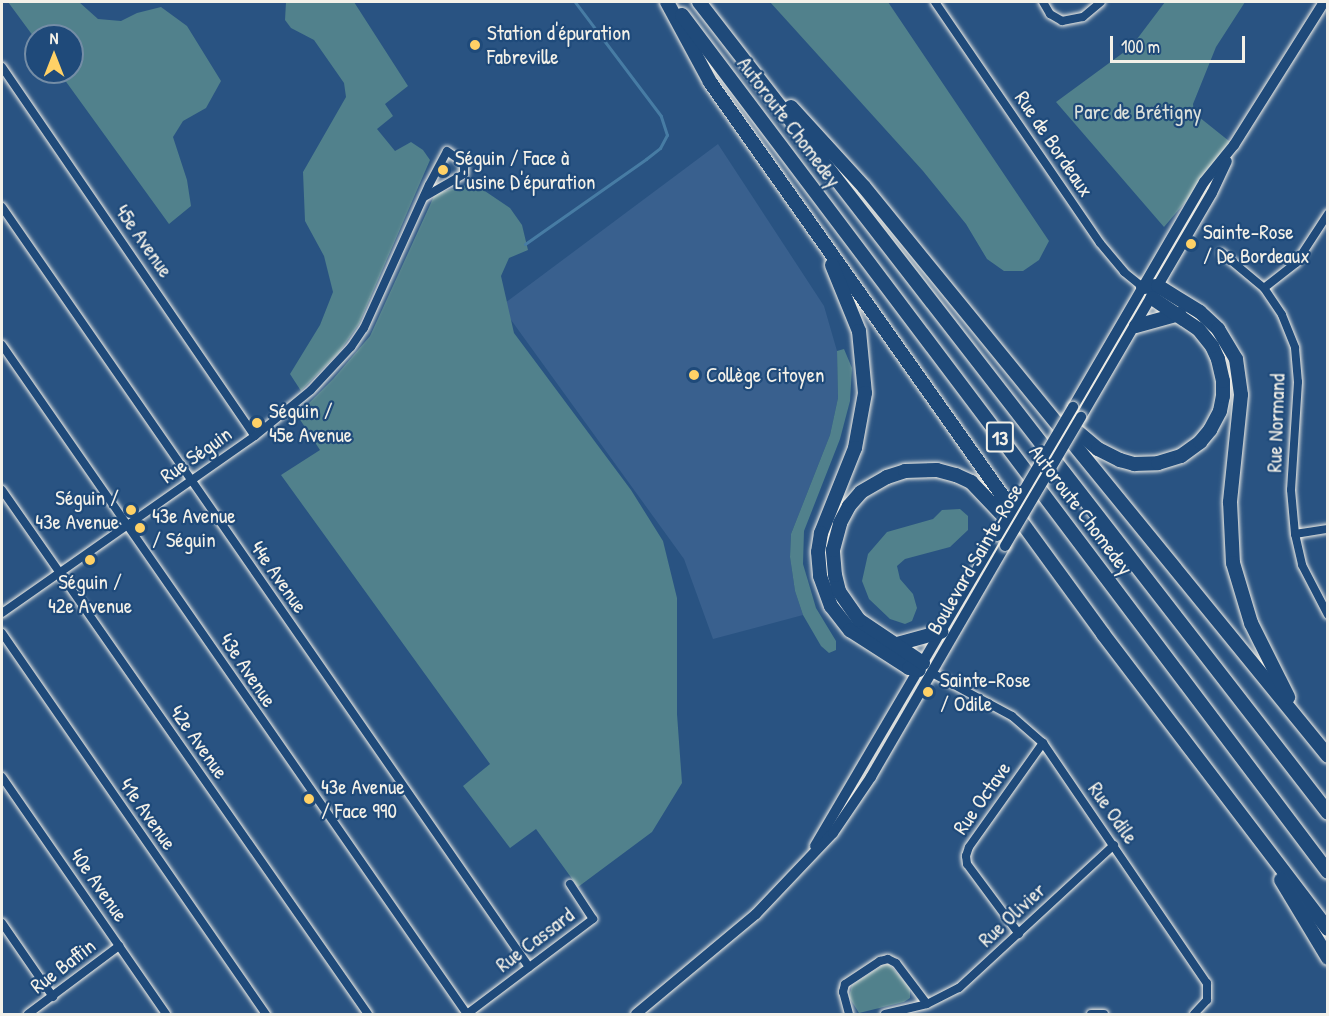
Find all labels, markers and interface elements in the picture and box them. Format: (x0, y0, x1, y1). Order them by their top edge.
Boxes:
place label: Station d'épuration Fabreville (487, 20, 630, 70)
north arrow (24, 24, 84, 84)
scale bar (1113, 24, 1248, 62)
text: N (50, 27, 58, 49)
text: 100 m (1121, 34, 1160, 59)
marker: Station d'épuration Fabreville (468, 38, 482, 52)
street label: Autoroute Chomedey (732, 52, 846, 192)
street label: Rue de Bordeaux (1009, 86, 1099, 202)
park label: Parc de Brétigny (1074, 99, 1202, 125)
place label: Séguin / Face à L'usine D'épuration (455, 145, 595, 195)
marker: Séguin / Face à L'usine D'épuration (436, 163, 450, 177)
street label: 45e Avenue (110, 200, 178, 282)
place label: Sainte-Rose / De Bordeaux (1203, 219, 1310, 269)
marker: Sainte-Rose / De Bordeaux (1184, 237, 1198, 251)
place label: Collège Citoyen (706, 362, 825, 388)
marker: Collège Citoyen (687, 368, 701, 382)
street label: Rue Normand (1262, 373, 1290, 473)
place label: Séguin / 45e Avenue (269, 398, 352, 448)
marker: Séguin / 45e Avenue (250, 416, 264, 430)
road number: 13 (985, 420, 1015, 454)
street label: Rue Séguin (156, 421, 236, 489)
street label: Autoroute Chomedey (1024, 440, 1138, 580)
street label: Boulevard Sainte-Rose (922, 479, 1028, 639)
place label: Séguin / 43e Avenue (35, 485, 119, 535)
marker: Séguin / 43e Avenue (124, 503, 138, 517)
place label: 43e Avenue / Séguin (152, 503, 236, 553)
marker: 43e Avenue / Séguin (133, 521, 147, 535)
street label: 44e Avenue (245, 536, 313, 618)
marker: Séguin / 42e Avenue (83, 553, 97, 567)
place label: Séguin / 42e Avenue (48, 569, 132, 619)
street label: 43e Avenue (214, 628, 282, 712)
place label: Sainte-Rose / Odile (940, 667, 1031, 717)
marker: Sainte-Rose / Odile (921, 685, 935, 699)
street label: 42e Avenue (165, 700, 233, 784)
street label: Rue Octave (948, 757, 1016, 839)
street label: 41e Avenue (114, 773, 182, 855)
place label: 43e Avenue / Face 990 (321, 774, 405, 824)
street label: Rue Odile (1083, 777, 1143, 849)
marker: 43e Avenue / Face 990 (302, 792, 316, 806)
street label: 40e Avenue (65, 843, 133, 927)
street label: Rue Olivier (973, 878, 1051, 952)
street label: Rue Cassard (491, 902, 579, 978)
street label: Rue Baffin (25, 933, 101, 999)

